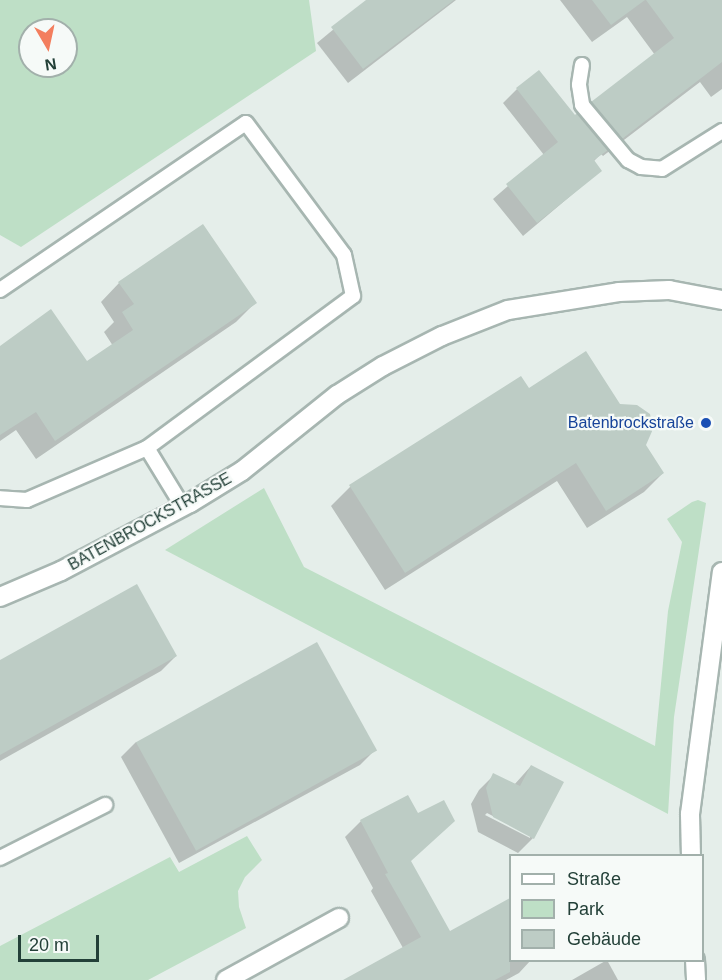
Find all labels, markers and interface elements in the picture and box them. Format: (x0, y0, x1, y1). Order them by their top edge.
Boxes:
north arrow (18, 18, 78, 78)
text: N (44, 55, 58, 74)
place label: Batenbrockstraße (568, 413, 694, 433)
marker: Batenbrockstraße (699, 416, 713, 430)
street label: BATENBROCKSTRASSE (65, 469, 235, 575)
legend (509, 854, 704, 962)
text: Straße (567, 869, 621, 889)
text: Park (567, 899, 604, 919)
scale bar (21, 923, 102, 961)
text: Gebäude (567, 929, 641, 949)
text: 20 m (29, 935, 69, 955)

